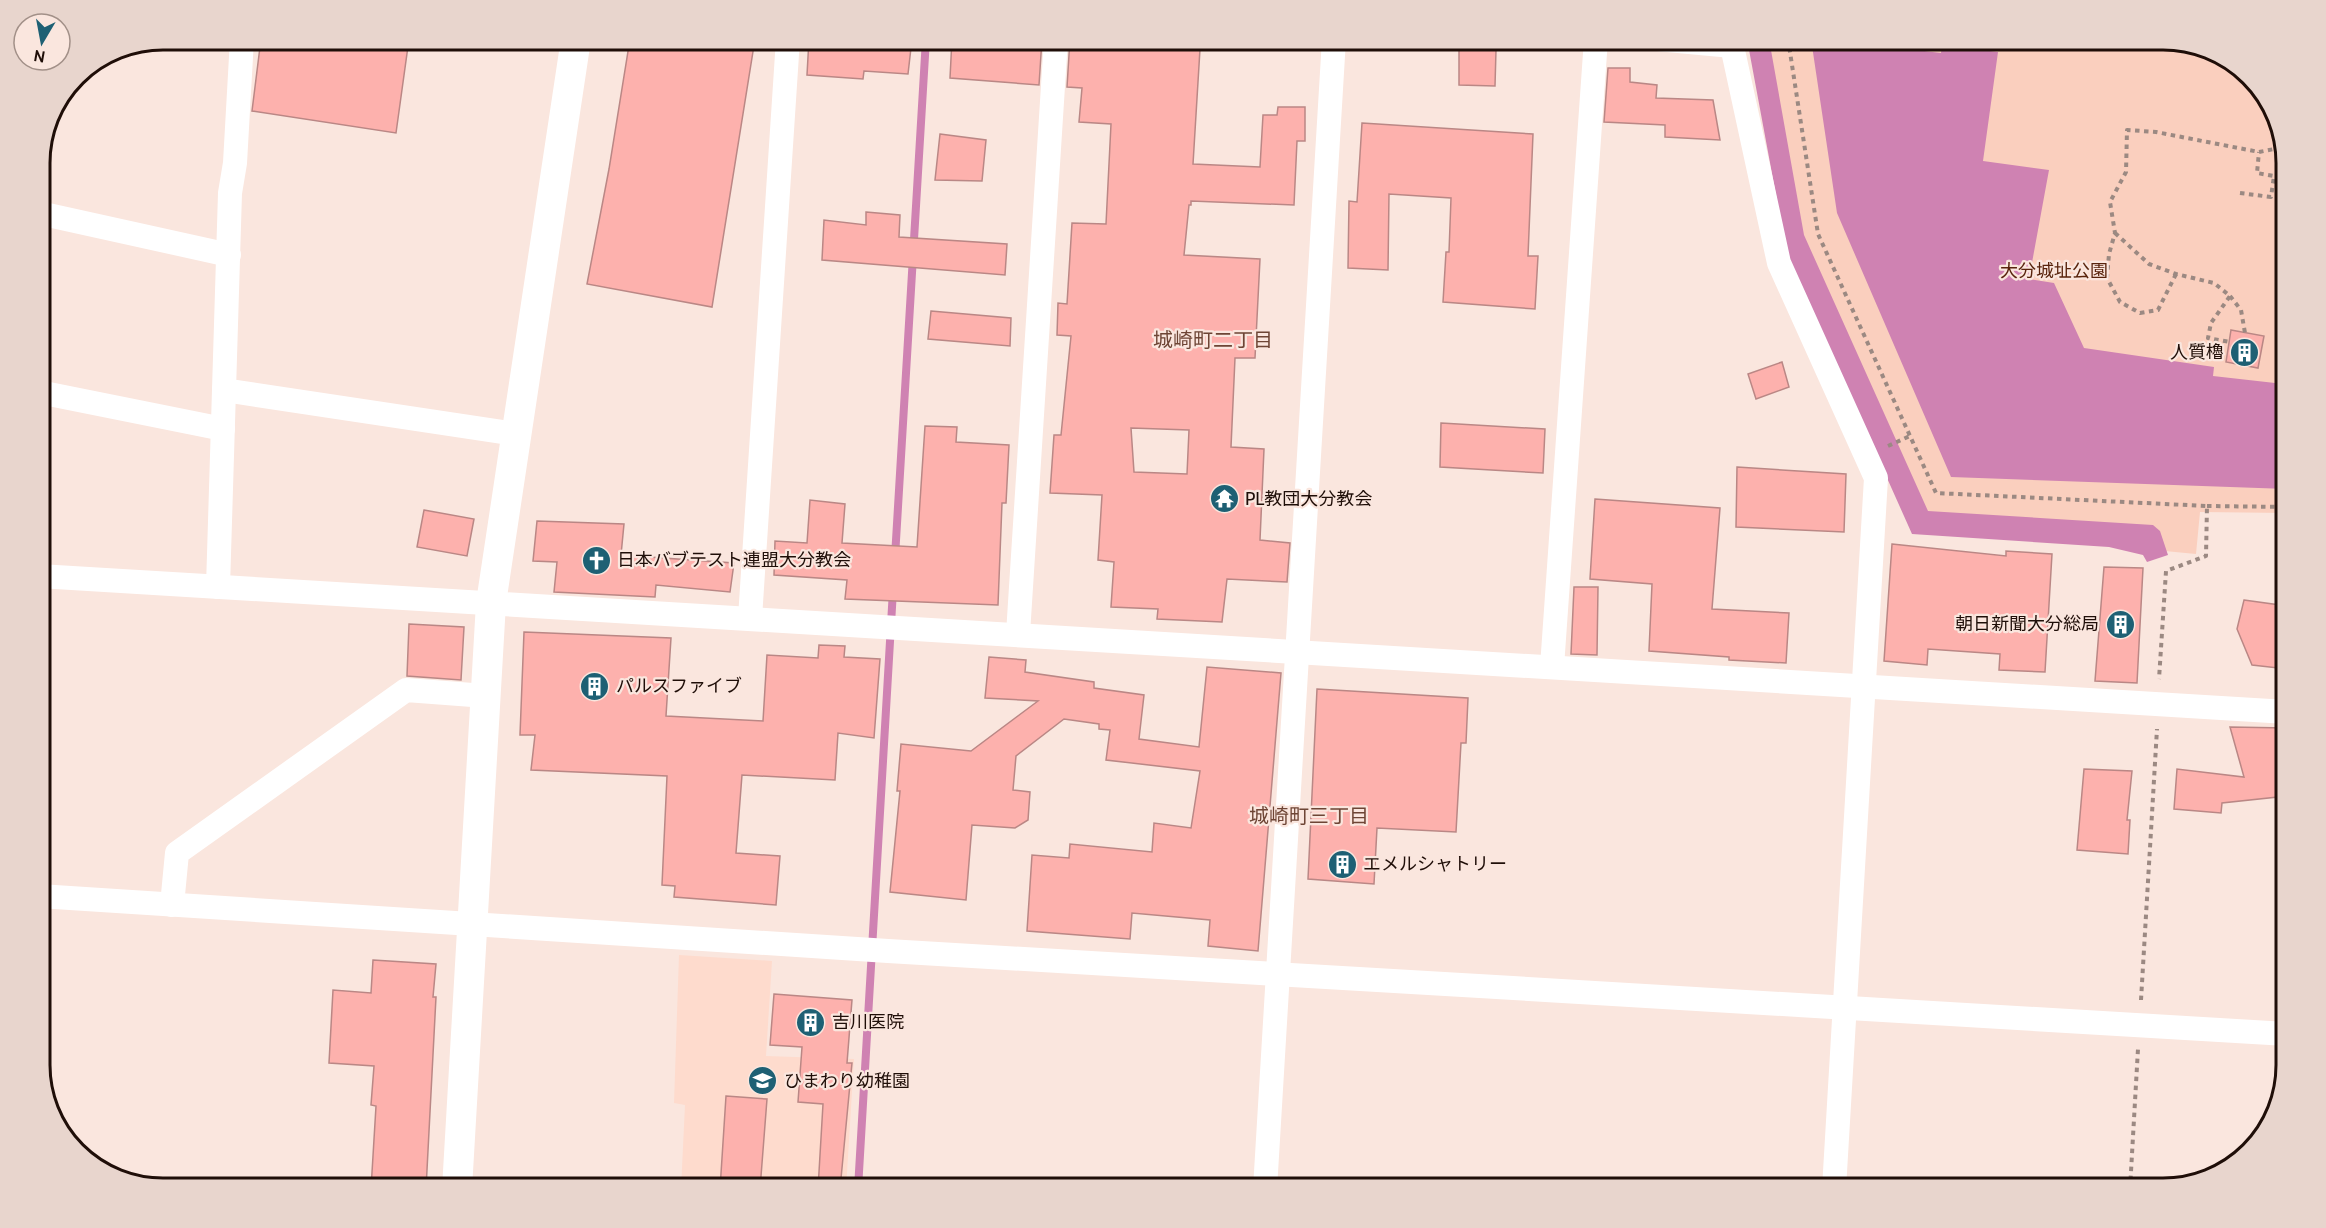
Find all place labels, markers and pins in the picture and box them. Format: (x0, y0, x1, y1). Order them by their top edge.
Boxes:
building icon: 人質櫓 (2229, 336, 2261, 368)
place label: 人質櫓 (2170, 341, 2224, 363)
temple icon: PL教団大分教会 (1208, 483, 1240, 515)
place label: PL教団大分教会 (1245, 488, 1372, 510)
church icon: 日本バブテスト連盟大分教会 (580, 544, 612, 576)
place label: 日本バブテスト連盟大分教会 (617, 549, 851, 571)
building icon: 朝日新聞大分総局 (2104, 608, 2136, 640)
place label: 朝日新聞大分総局 (1955, 613, 2099, 635)
building icon: パルスファイブ (579, 670, 611, 702)
place label: パルスファイブ (616, 675, 742, 697)
building icon: エメルシャトリー (1326, 848, 1358, 880)
place label: エメルシャトリー (1363, 853, 1507, 875)
building icon: 吉川医院 (795, 1006, 827, 1038)
place label: 吉川医院 (832, 1011, 904, 1033)
school or university icon: ひまわり幼稚園 (747, 1065, 779, 1097)
place label: ひまわり幼稚園 (784, 1070, 910, 1092)

